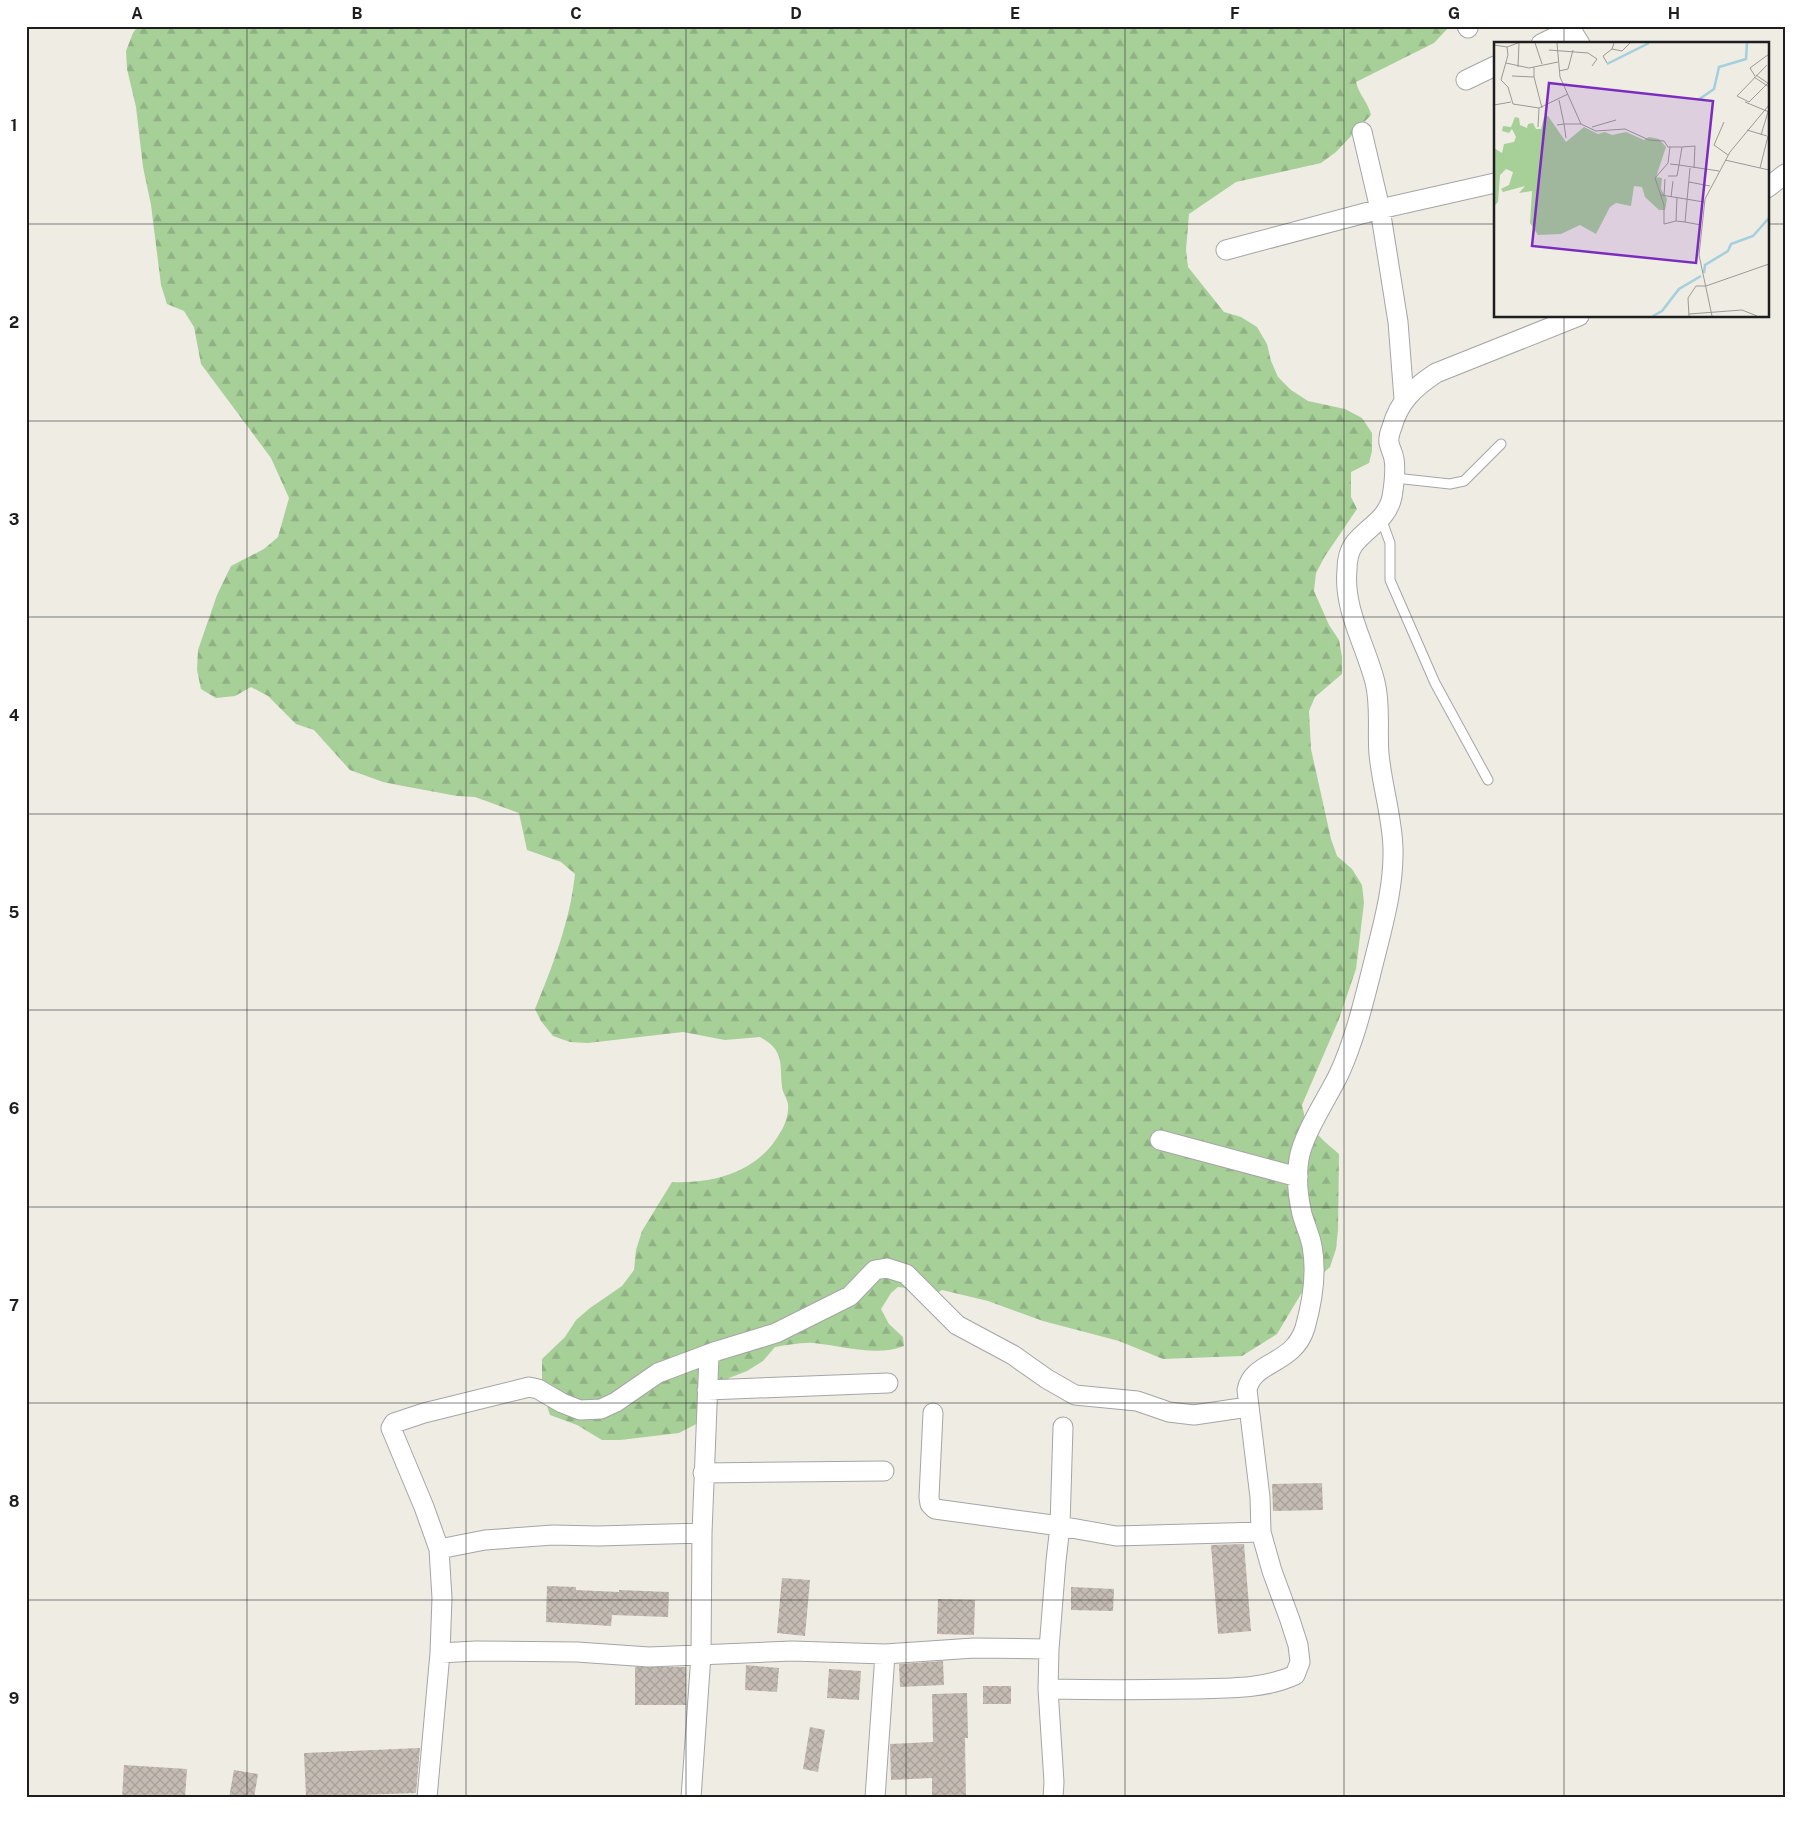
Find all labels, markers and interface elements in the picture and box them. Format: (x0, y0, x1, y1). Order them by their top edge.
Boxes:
text: A (131, 4, 143, 23)
text: B (352, 4, 363, 23)
text: C (570, 4, 582, 23)
text: D (790, 4, 802, 23)
text: E (1010, 4, 1020, 23)
text: F (1230, 4, 1240, 23)
text: G (1448, 4, 1460, 23)
text: H (1668, 4, 1680, 23)
inset map (1494, 42, 1768, 318)
text: 1 (11, 116, 17, 135)
text: 2 (9, 313, 19, 332)
text: 3 (9, 510, 19, 529)
text: 4 (9, 706, 20, 725)
text: 5 (9, 903, 20, 922)
text: 6 (9, 1099, 19, 1118)
text: 7 (9, 1296, 19, 1315)
text: 8 (9, 1492, 20, 1511)
text: 9 (9, 1689, 19, 1708)

